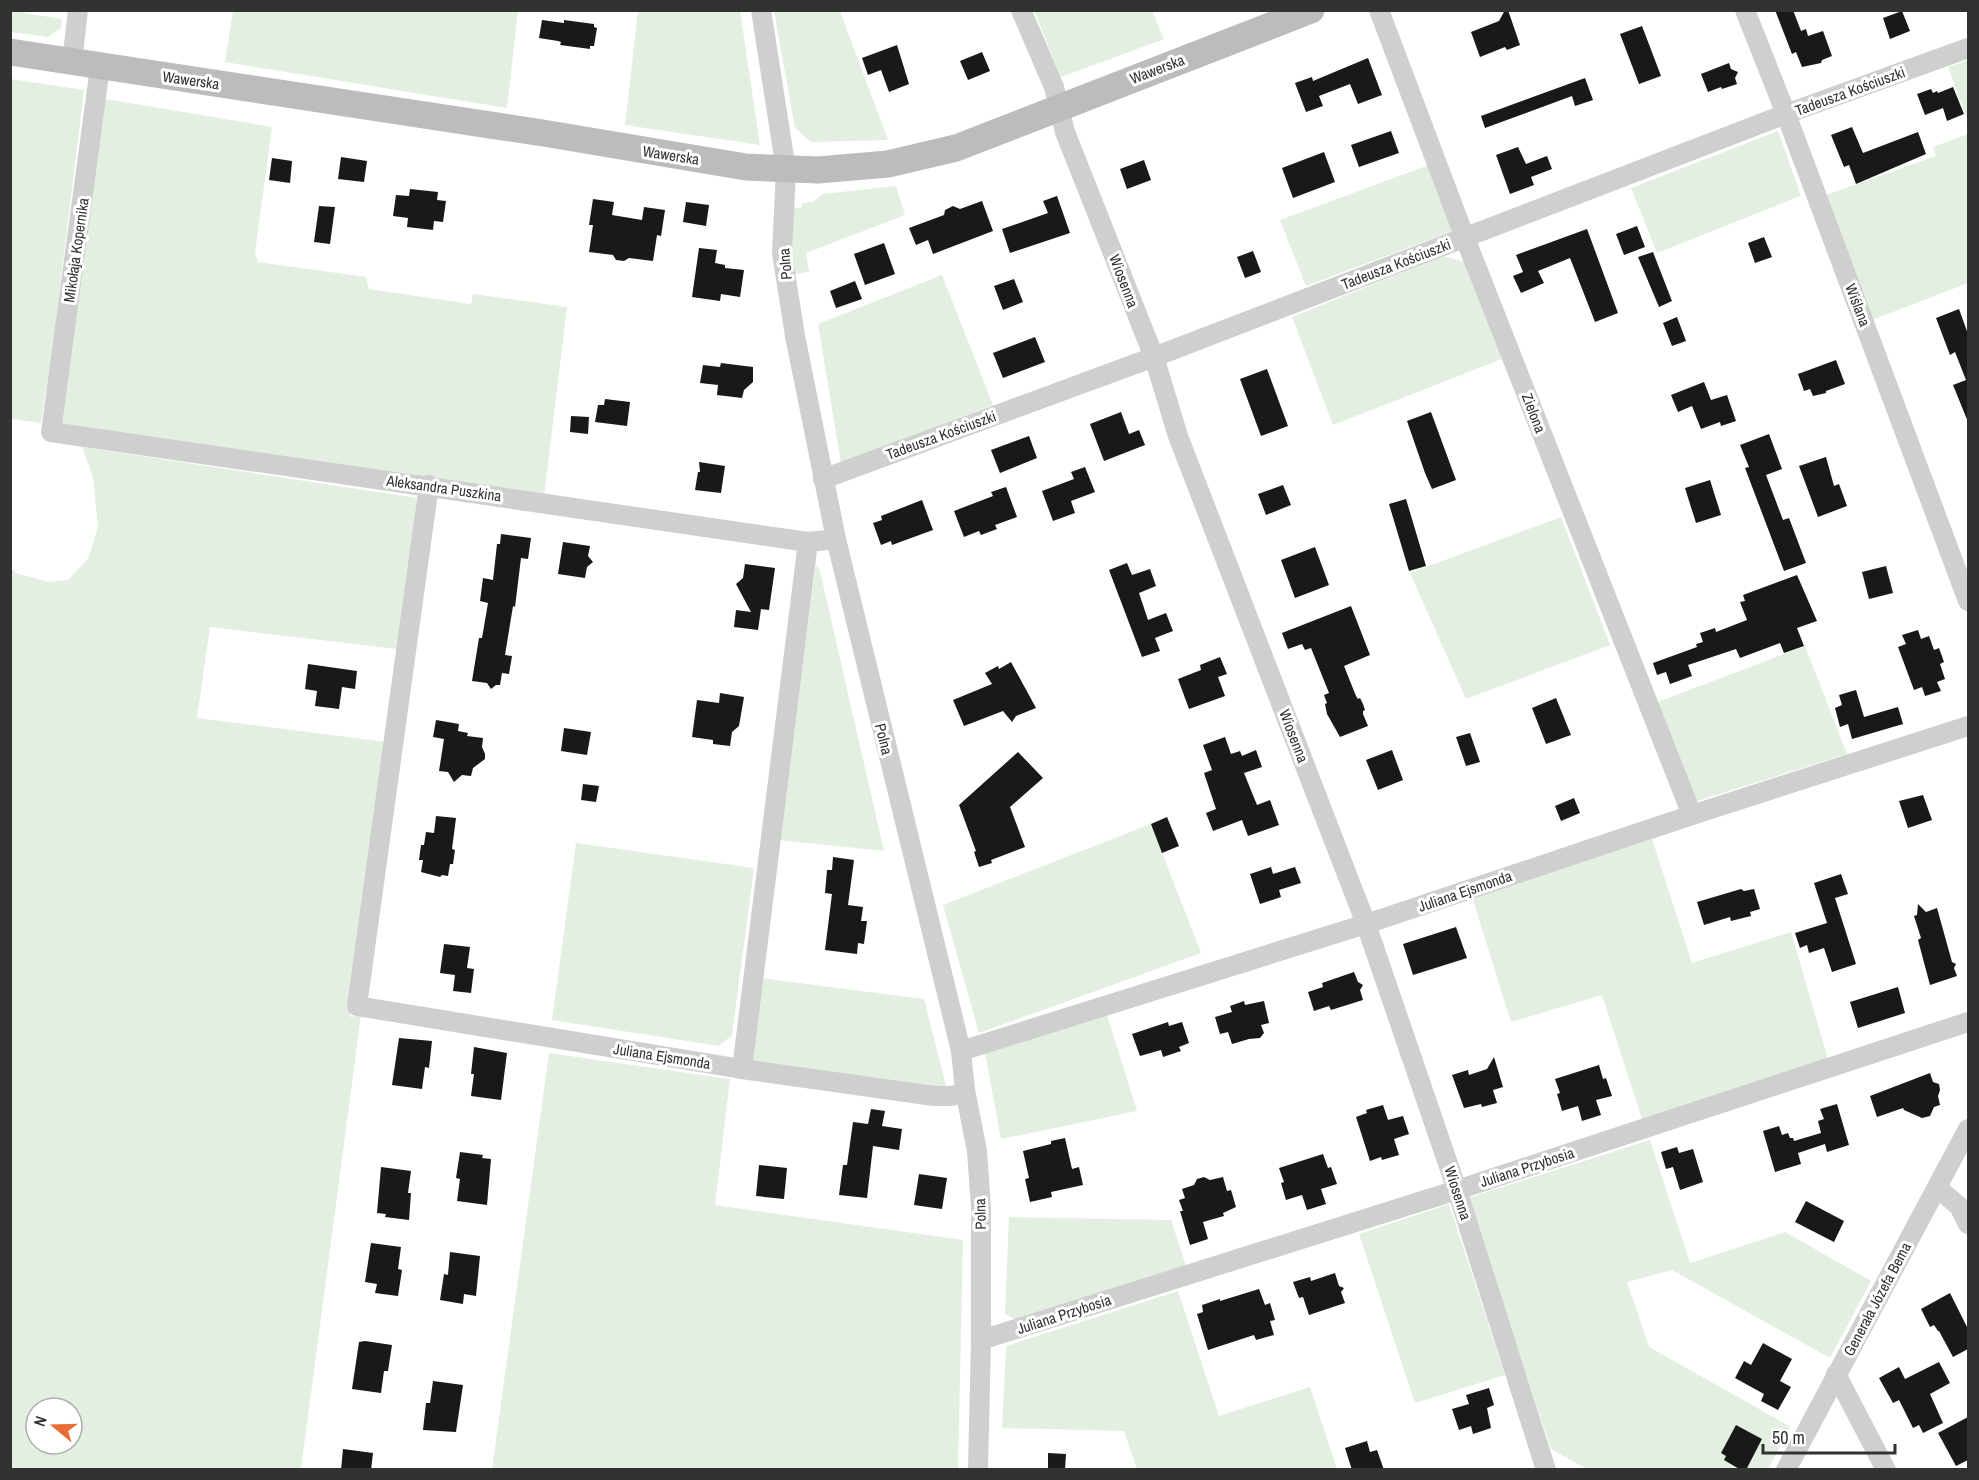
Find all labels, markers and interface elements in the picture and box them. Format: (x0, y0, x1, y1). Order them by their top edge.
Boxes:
street label: Wawerska (1127, 49, 1187, 89)
street label: Tadeusza Kościuszki (1792, 61, 1908, 121)
street label: Wawerska (161, 66, 221, 94)
street label: Wawerska (641, 140, 701, 170)
street label: Mikołaja Kopernika (58, 196, 94, 304)
street label: Tadeusza Kościuszki (1338, 233, 1454, 295)
street label: Polna (773, 247, 797, 281)
street label: Wiosenna (1104, 251, 1144, 311)
street label: Wiślana (1840, 280, 1876, 330)
street label: Zielona (1517, 390, 1551, 436)
street label: Tadeusza Kościuszki (883, 405, 999, 465)
street label: Aleksandra Puszkina (384, 469, 503, 506)
street label: Wiosenna (1274, 706, 1314, 766)
street label: Polna (870, 721, 898, 757)
street label: Juliana Ejsmonda (1415, 865, 1515, 917)
street label: Juliana Ejsmonda (612, 1038, 712, 1074)
street label: Juliana Przybosia (1477, 1142, 1577, 1192)
street label: Wiosenna (1439, 1163, 1477, 1223)
street label: Polna (969, 1198, 991, 1230)
street label: Generała Józefa Bema (1838, 1238, 1916, 1359)
street label: Juliana Przybosia (1014, 1289, 1114, 1339)
north arrow (24, 1396, 84, 1456)
text: N (28, 1413, 52, 1429)
scale bar (1763, 1417, 1895, 1455)
text: 50 m (1772, 1425, 1805, 1450)

